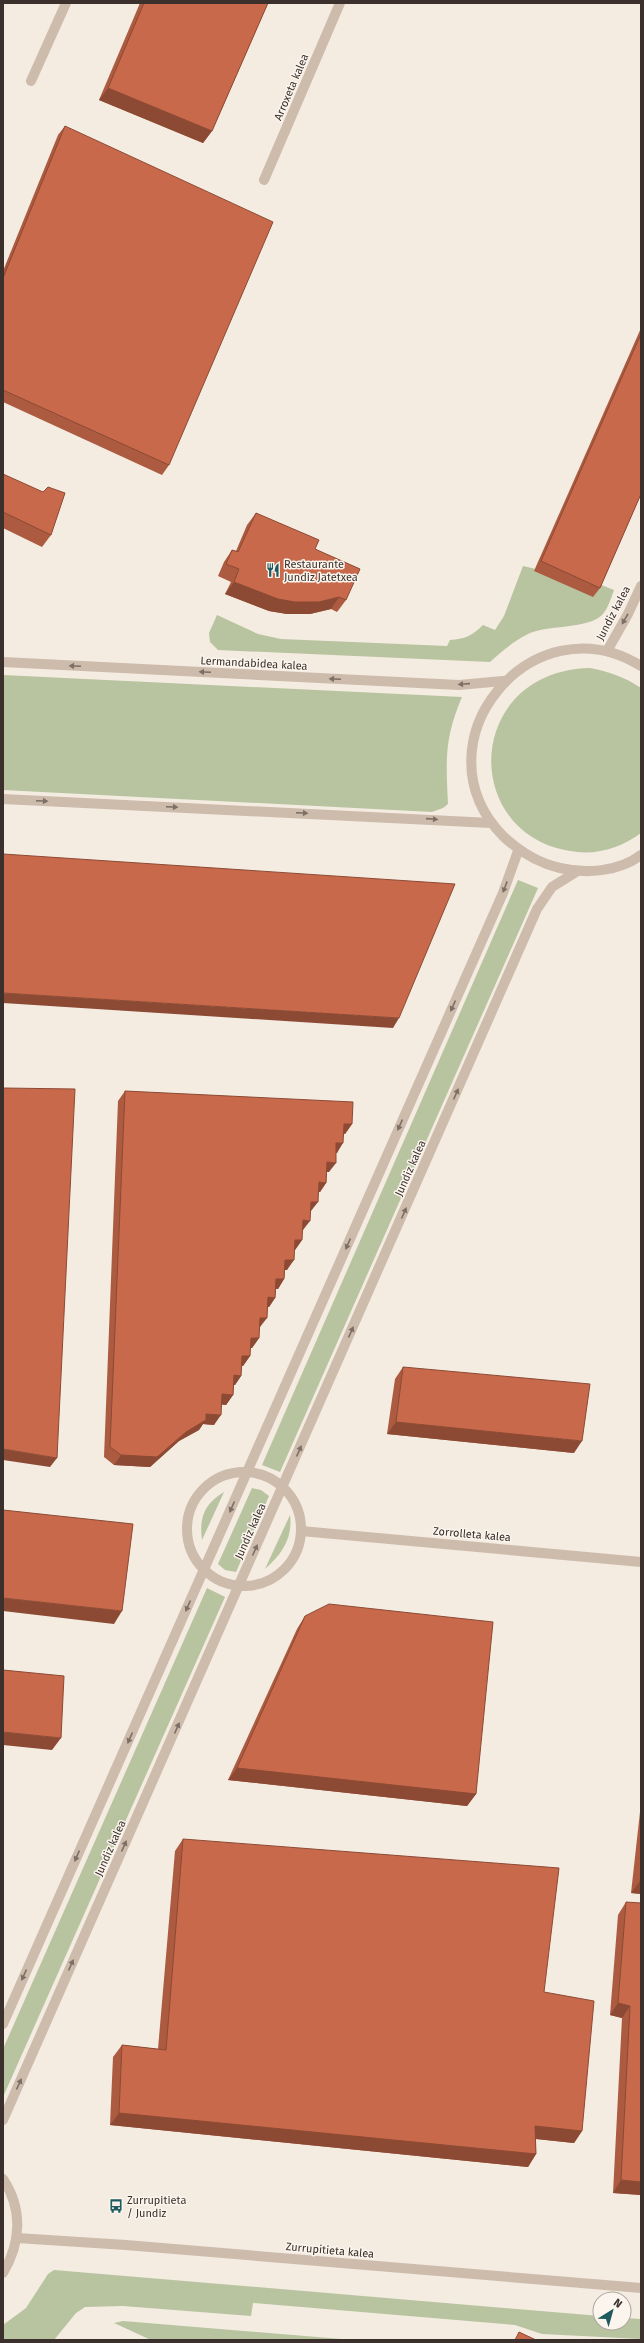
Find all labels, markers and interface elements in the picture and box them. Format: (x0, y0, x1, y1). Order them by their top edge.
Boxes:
street label: Arroxeta kalea (272, 52, 311, 123)
place label: Restaurante Jundiz Jatetxea (284, 558, 358, 584)
restaurant icon: Restaurante Jundiz Jatetxea (265, 562, 281, 578)
street label: Jundiz kalea (594, 584, 633, 643)
one-way arrow (622, 613, 629, 625)
street label: Lermandabidea kalea (200, 654, 308, 673)
one-way arrow (69, 662, 81, 669)
one-way arrow (199, 669, 211, 676)
one-way arrow (329, 675, 341, 682)
one-way arrow (458, 681, 470, 688)
one-way arrow (36, 798, 49, 804)
one-way arrow (166, 804, 179, 810)
one-way arrow (296, 810, 309, 816)
one-way arrow (426, 816, 438, 823)
one-way arrow (501, 882, 507, 894)
one-way arrow (449, 1001, 455, 1013)
one-way arrow (453, 1088, 459, 1099)
one-way arrow (397, 1120, 403, 1131)
street label: Jundiz kalea (392, 1138, 429, 1198)
one-way arrow (401, 1207, 407, 1218)
one-way arrow (344, 1239, 350, 1251)
one-way arrow (349, 1325, 355, 1337)
one-way arrow (296, 1445, 302, 1456)
street label: Jundiz kalea (232, 1501, 269, 1561)
one-way arrow (229, 1502, 235, 1513)
street label: Zorrolleta kalea (432, 1525, 511, 1544)
one-way arrow (252, 1545, 258, 1556)
one-way arrow (185, 1600, 191, 1612)
one-way arrow (174, 1721, 180, 1733)
one-way arrow (127, 1732, 133, 1743)
street label: Jundiz kalea (92, 1818, 129, 1878)
one-way arrow (121, 1841, 127, 1852)
one-way arrow (74, 1851, 80, 1862)
one-way arrow (69, 1959, 75, 1971)
one-way arrow (21, 1970, 27, 1982)
one-way arrow (16, 2079, 22, 2090)
place label: Zurrupitieta / Jundiz (127, 2194, 186, 2220)
bus stop icon: Zurrupitieta / Jundiz (108, 2198, 124, 2214)
street label: Zurrupitieta kalea (285, 2240, 375, 2261)
north arrow (592, 2291, 632, 2331)
text: N (611, 2296, 625, 2311)

